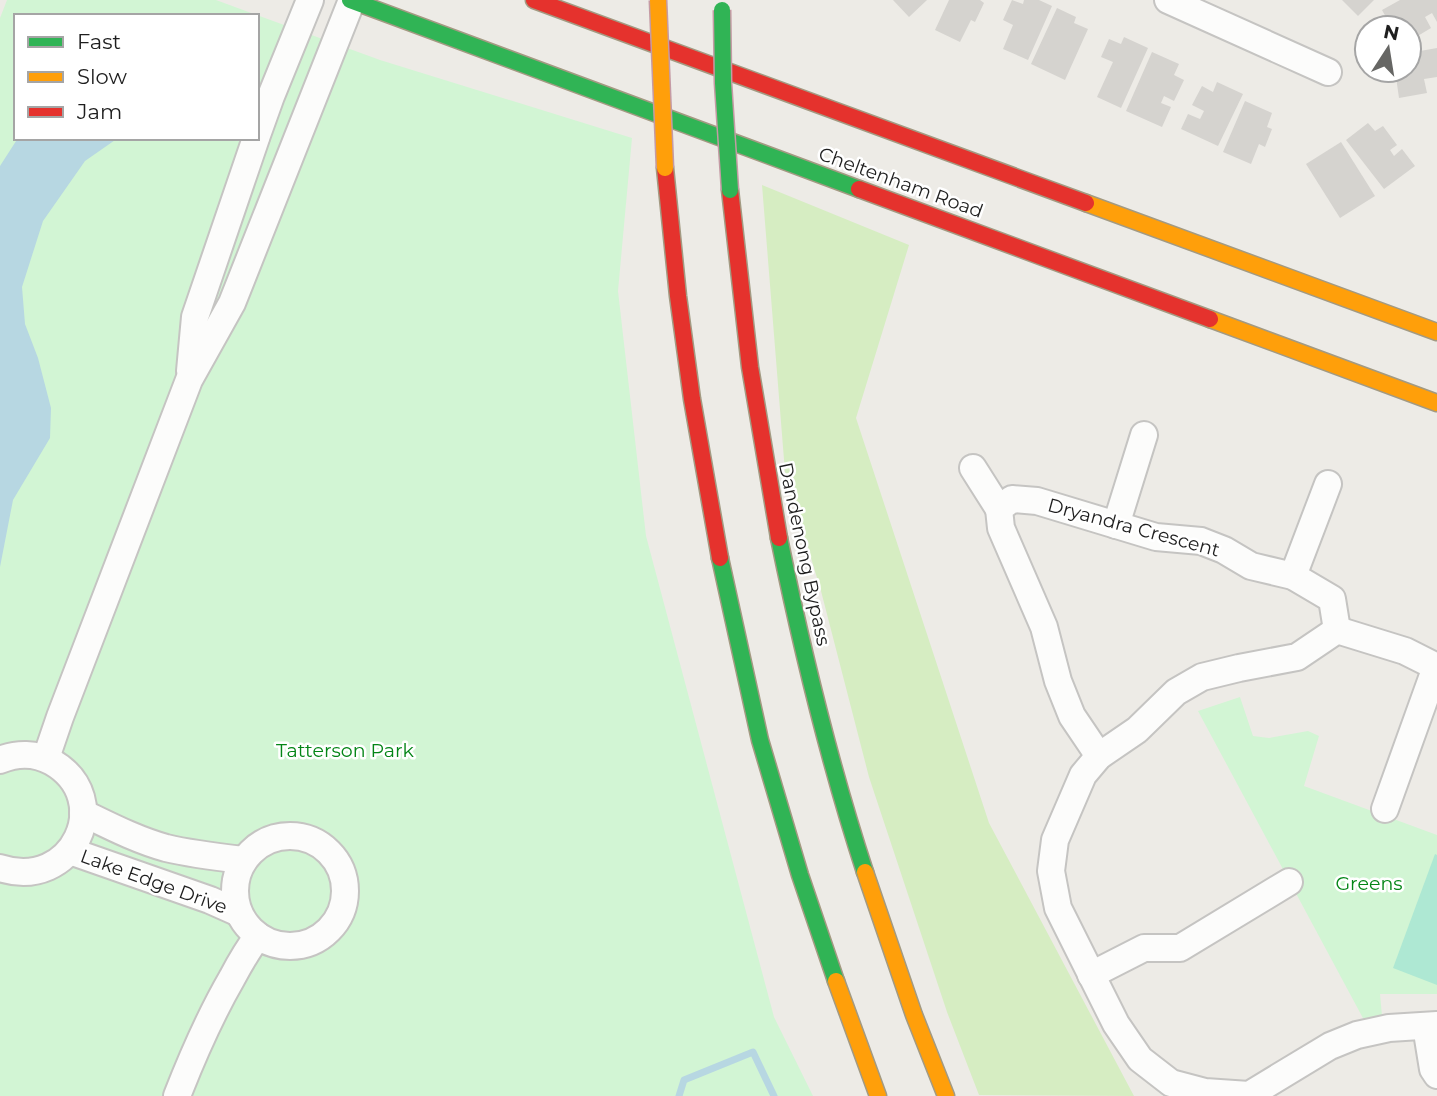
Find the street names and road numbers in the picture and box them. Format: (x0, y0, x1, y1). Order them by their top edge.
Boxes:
street label: Cheltenham Road (815, 142, 986, 223)
street label: Dandenong Bypass (774, 460, 835, 648)
street label: Dryandra Crescent (1045, 493, 1223, 562)
street label: Lake Edge Drive (77, 844, 230, 919)

